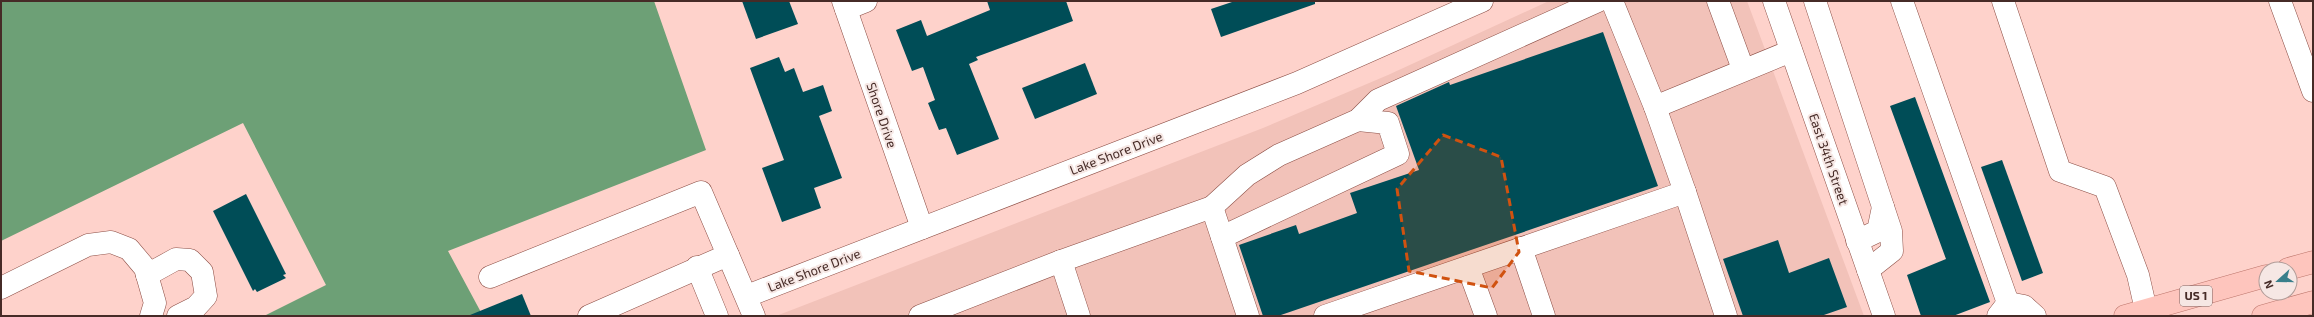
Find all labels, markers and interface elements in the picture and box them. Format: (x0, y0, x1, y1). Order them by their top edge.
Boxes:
street label: Shore Drive (863, 80, 901, 150)
street label: East 34th Street (1806, 111, 1852, 207)
street label: Lake Shore Drive (1067, 128, 1165, 178)
street label: Lake Shore Drive (765, 245, 863, 295)
north arrow (2258, 261, 2298, 301)
text: N (2261, 279, 2276, 291)
road number: US 1 (2180, 286, 2212, 306)

